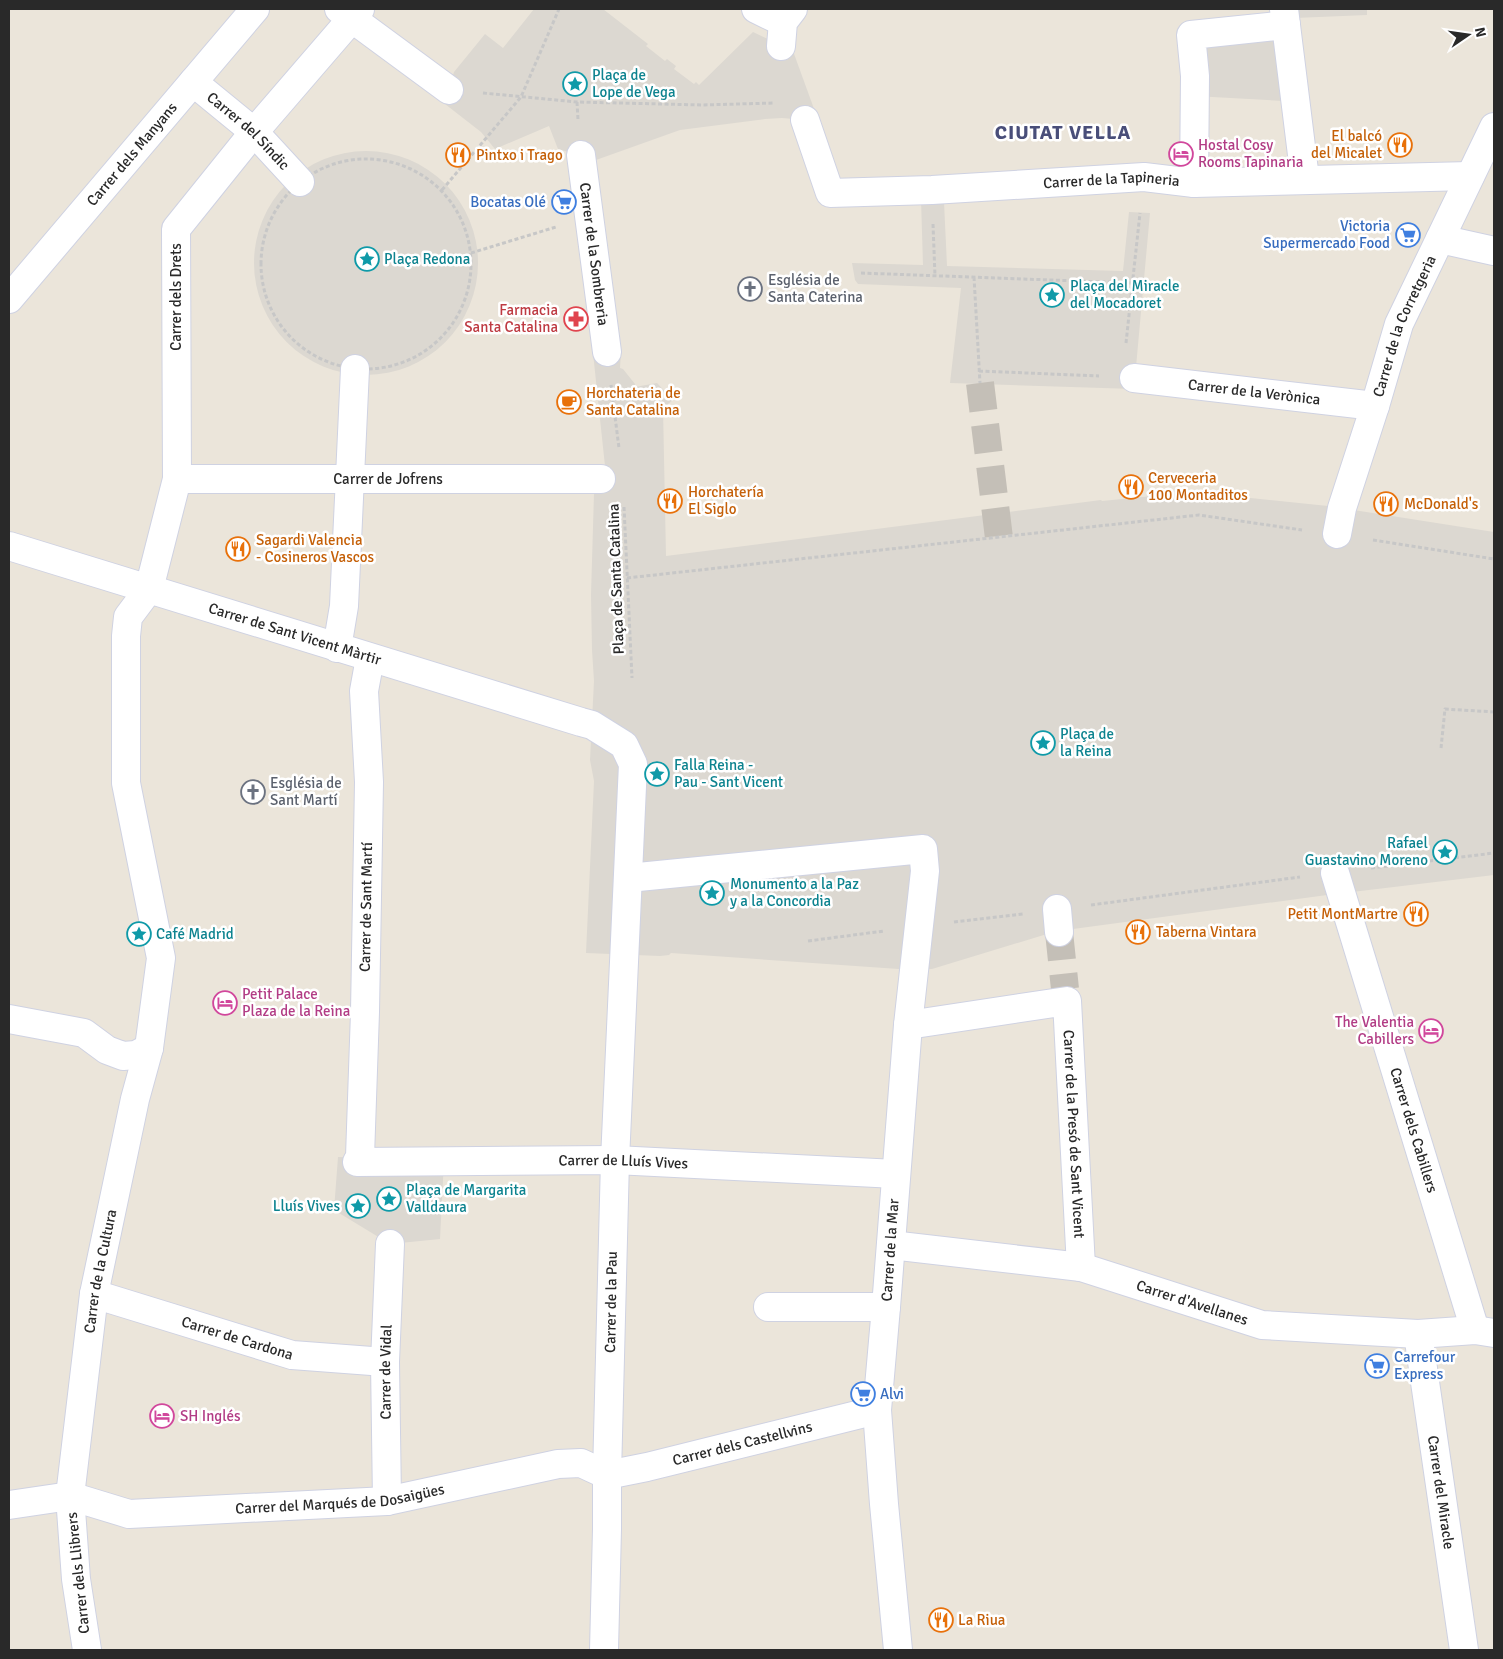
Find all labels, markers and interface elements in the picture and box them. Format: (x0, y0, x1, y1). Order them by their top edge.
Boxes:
north arrow (1443, 10, 1493, 60)
text: N (1471, 26, 1490, 39)
place label: Plaça de Lope de Vega (592, 66, 676, 101)
place icon: Plaça de Lope de Vega (562, 71, 588, 97)
street label: Carrer del Síndic (203, 88, 293, 174)
street label: Carrer dels Manyans (83, 98, 181, 210)
district label: CIUTAT VELLA (995, 120, 1131, 145)
place label: El balcó del Micalet (1311, 127, 1382, 162)
restaurant icon: El balcó del Micalet (1387, 132, 1413, 158)
place label: Hostal Cosy Rooms Tapinaria (1198, 136, 1303, 171)
hotel icon: Hostal Cosy Rooms Tapinaria (1168, 141, 1194, 167)
restaurant icon: Pintxo i Trago (445, 142, 471, 168)
place label: Pintxo i Trago (476, 146, 563, 164)
street label: Carrer de la Tapineria (1043, 168, 1181, 192)
street label: Carrer de la Sombreria (576, 182, 612, 327)
supermarket icon: Bocatas Olé (551, 189, 577, 215)
place label: Bocatas Olé (470, 193, 546, 211)
place label: Victoria Supermercado Food (1263, 217, 1390, 252)
supermarket icon: Victoria Supermercado Food (1395, 222, 1421, 248)
street label: Carrer dels Drets (167, 243, 185, 351)
place icon: Plaça Redona (354, 246, 380, 272)
place label: Plaça Redona (384, 250, 470, 268)
street label: Carrer de la Corretgeria (1369, 252, 1440, 399)
place label: Església de Santa Caterina (768, 271, 863, 306)
church icon: Església de Santa Caterina (737, 276, 763, 302)
place label: Plaça del Miracle del Mocadoret (1070, 277, 1180, 312)
place icon: Plaça del Miracle del Mocadoret (1039, 282, 1065, 308)
place label: Farmacia Santa Catalina (464, 301, 558, 336)
pharmacy icon: Farmacia Santa Catalina (563, 306, 589, 332)
street label: Carrer de la Verònica (1187, 375, 1321, 409)
place label: Horchateria de Santa Catalina (586, 384, 681, 419)
cafe icon: Horchateria de Santa Catalina (556, 389, 582, 415)
place label: Cerveceria 100 Montaditos (1148, 469, 1248, 504)
street label: Carrer de Jofrens (333, 470, 443, 488)
restaurant icon: Cerveceria 100 Montaditos (1118, 474, 1144, 500)
place label: Horchatería El Siglo (688, 483, 764, 518)
restaurant icon: Horchatería El Siglo (657, 488, 683, 514)
restaurant icon: McDonald's (1373, 491, 1399, 517)
place label: McDonald's (1404, 495, 1479, 513)
street label: Plaça de Santa Catalina (604, 503, 628, 655)
place label: Sagardi Valencia - Cosineros Vascos (256, 531, 375, 566)
restaurant icon: Sagardi Valencia - Cosineros Vascos (225, 536, 251, 562)
street label: Carrer de Sant Vicent Màrtir (206, 599, 384, 669)
place label: Plaça de la Reina (1060, 725, 1114, 760)
place icon: Plaça de la Reina (1030, 730, 1056, 756)
place label: Falla Reina - Pau - Sant Vicent (674, 756, 783, 791)
place icon: Falla Reina - Pau - Sant Vicent (644, 761, 670, 787)
place label: Església de Sant Martí (270, 774, 342, 809)
church icon: Església de Sant Martí (240, 779, 266, 805)
place label: Rafael Guastavino Moreno (1305, 834, 1428, 869)
place icon: Rafael Guastavino Moreno (1432, 839, 1458, 865)
street label: Carrer de Sant Martí (356, 842, 376, 972)
place label: Monumento a la Paz y a la Concordia (730, 875, 859, 910)
place icon: Monumento a la Paz y a la Concordia (699, 880, 725, 906)
restaurant icon: Petit MontMartre (1403, 901, 1429, 927)
place label: Petit MontMartre (1288, 905, 1398, 923)
restaurant icon: Taberna Vintara (1125, 919, 1151, 945)
place icon: Café Madrid (126, 921, 152, 947)
place label: Taberna Vintara (1156, 923, 1257, 941)
place label: Café Madrid (156, 925, 234, 943)
place label: Petit Palace Plaza de la Reina (242, 985, 350, 1020)
hotel icon: Petit Palace Plaza de la Reina (212, 990, 238, 1016)
place label: The Valentia Cabillers (1335, 1013, 1414, 1048)
hotel icon: The Valentia Cabillers (1418, 1018, 1444, 1044)
street label: Carrer de la Presó de Sant Vicent (1060, 1029, 1088, 1239)
street label: Carrer dels Cabillers (1386, 1065, 1442, 1195)
street label: Carrer de Lluís Vives (558, 1151, 689, 1173)
place label: Plaça de Margarita Valldaura (406, 1181, 526, 1216)
place icon: Plaça de Margarita Valldaura (376, 1186, 402, 1212)
place icon: Lluís Vives (345, 1193, 371, 1219)
place label: Lluís Vives (273, 1197, 340, 1215)
street label: Carrer de la Mar (877, 1198, 903, 1302)
street label: Carrer de la Cultura (80, 1208, 121, 1334)
street label: Carrer de la Pau (601, 1251, 621, 1353)
street label: Carrer d'Avellanes (1134, 1276, 1251, 1329)
street label: Carrer de Cardona (179, 1312, 295, 1364)
street label: Carrer de Vidal (376, 1324, 396, 1420)
place label: Carrefour Express (1394, 1348, 1456, 1383)
supermarket icon: Carrefour Express (1364, 1353, 1390, 1379)
supermarket icon: Alvi (850, 1381, 876, 1407)
place label: Alvi (880, 1385, 904, 1403)
hotel icon: SH Inglés (149, 1403, 175, 1429)
place label: SH Inglés (180, 1407, 241, 1425)
street label: Carrer dels Castellvins (671, 1417, 814, 1469)
street label: Carrer del Miracle (1424, 1434, 1458, 1550)
street label: Carrer del Marqués de Dosaigües (235, 1480, 446, 1518)
street label: Carrer dels Llibrers (63, 1511, 93, 1635)
restaurant icon: La Riua (928, 1607, 954, 1633)
place label: La Riua (958, 1611, 1005, 1629)

